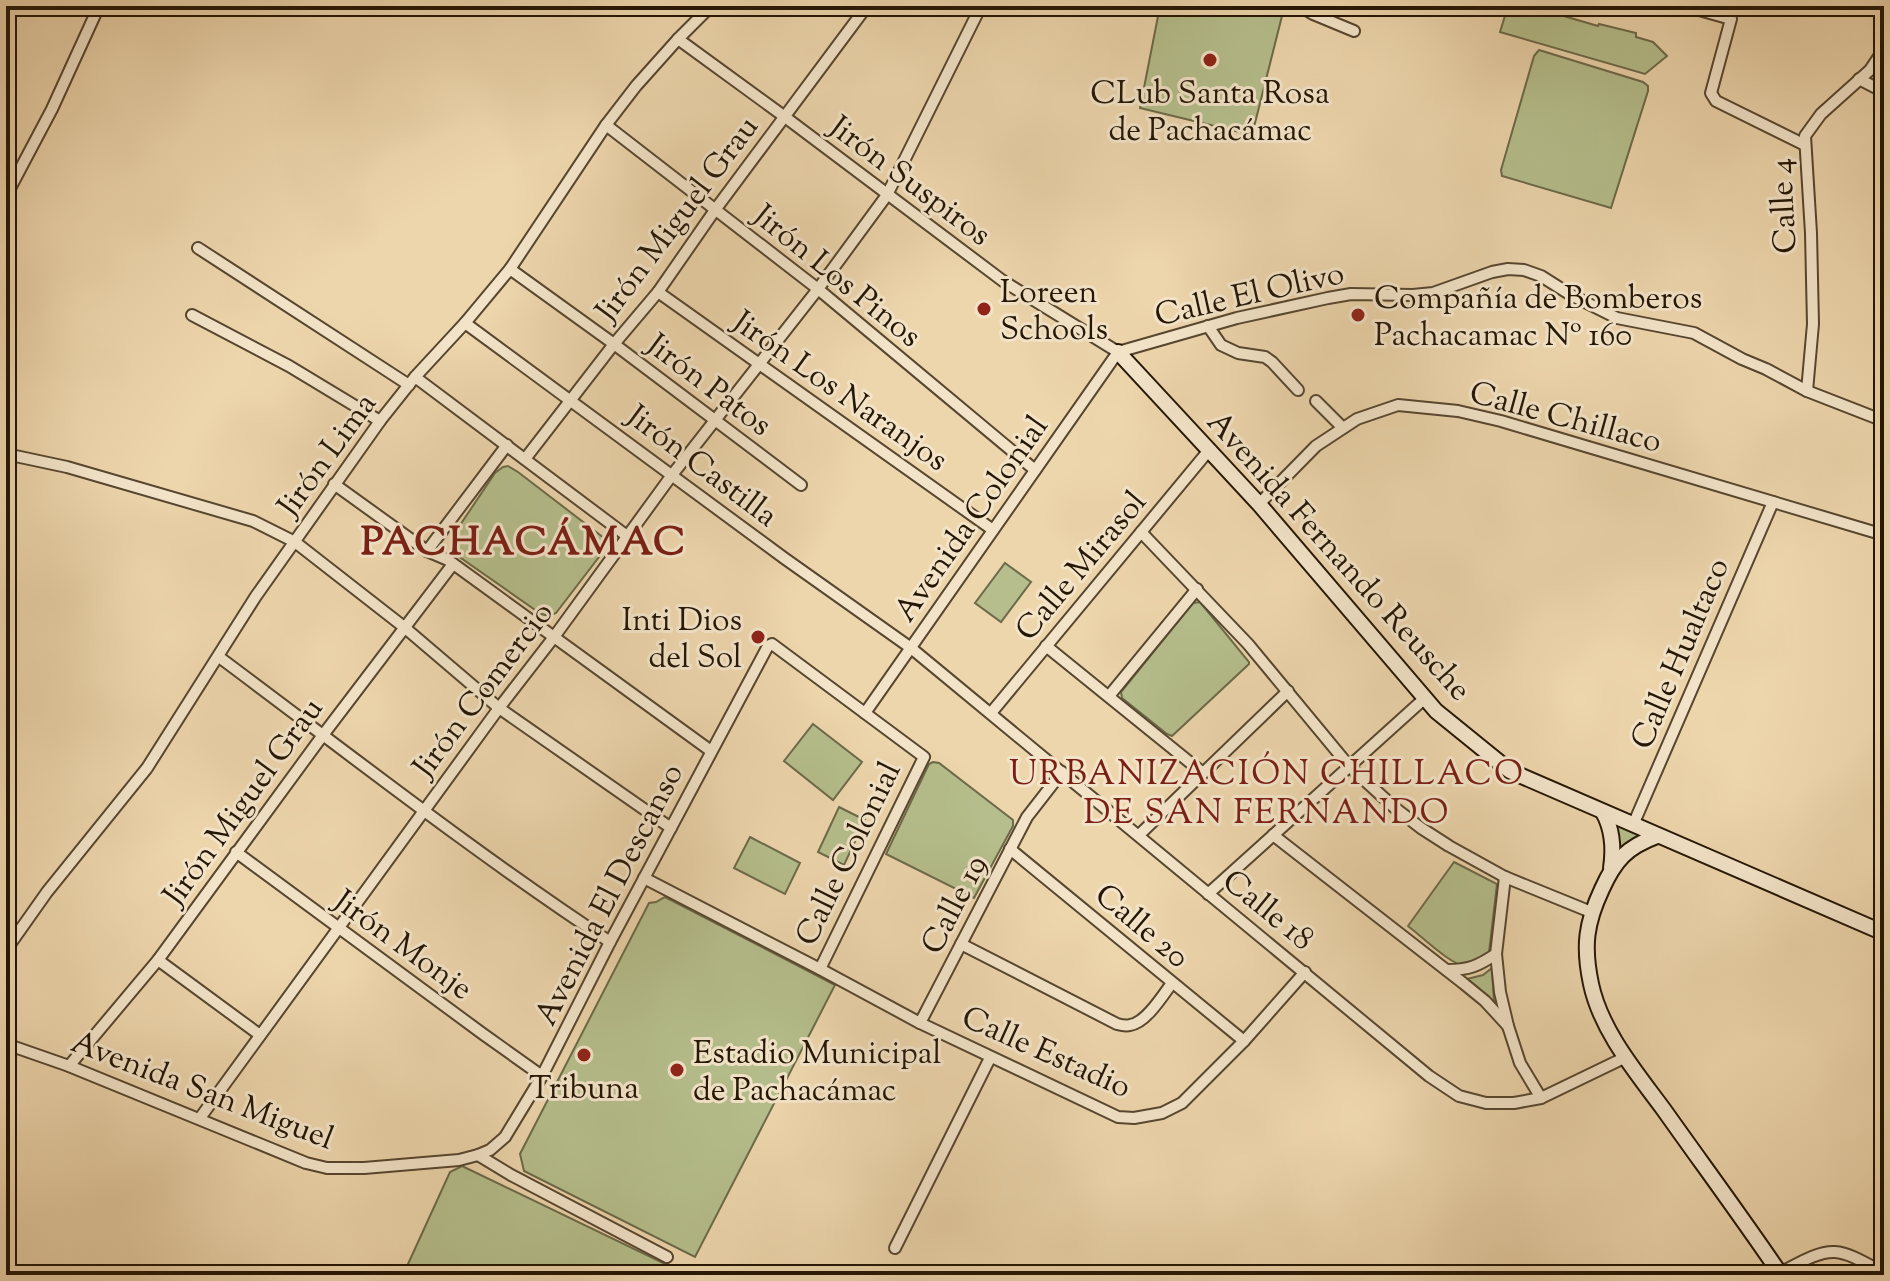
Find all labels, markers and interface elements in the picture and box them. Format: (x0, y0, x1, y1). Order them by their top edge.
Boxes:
marker: CLub Santa Rosa de Pachacámac (1201, 51, 1219, 69)
place label: CLub Santa Rosa de Pachacámac (1090, 72, 1330, 155)
street label: Jirón Suspiros (817, 105, 1000, 259)
street label: Jirón Miguel Grau (584, 107, 771, 334)
street label: Calle 4 (1760, 157, 1810, 255)
street label: Jirón Los Pinos (740, 194, 930, 360)
street label: Calle El Olivo (1151, 252, 1349, 340)
place label: Loreen Schools (1000, 271, 1108, 354)
place label: Compañía de Bomberos Pachacamac Nº 160 (1374, 277, 1702, 360)
street label: Jirón Los Naranjos (721, 300, 956, 484)
marker: Loreen Schools (975, 300, 993, 318)
marker: Compañía de Bomberos Pachacamac Nº 160 (1349, 306, 1367, 324)
street label: Jirón Patos (634, 323, 781, 449)
street label: Calle Chillaco (1464, 371, 1666, 467)
street label: Jirón Lima (267, 384, 389, 529)
street label: Jirón Castilla (614, 394, 787, 540)
street label: Avenida Fernando Reusche (1195, 402, 1481, 712)
street label: Avenida Colonial (884, 407, 1061, 632)
street label: Calle Mirasol (1006, 482, 1159, 652)
district label: PACHACÁMAC (361, 516, 687, 573)
street label: Calle Hualtaco (1621, 551, 1743, 757)
street label: Jirón Comercio (402, 593, 566, 790)
place label: Inti Dios del Sol (622, 599, 742, 682)
marker: Inti Dios del Sol (749, 628, 767, 646)
street label: Jirón Miguel Grau (152, 689, 336, 918)
district label: URBANIZACIÓN CHILLACO DE SAN FERNANDO (1009, 751, 1525, 839)
street label: Calle Colonial (785, 755, 914, 954)
street label: Avenida El Descanso (525, 756, 697, 1034)
street label: Calle 19 (911, 848, 1000, 963)
street label: Calle 18 (1211, 860, 1323, 963)
street label: Calle 20 (1084, 874, 1198, 981)
street label: Jirón Monje (322, 879, 481, 1013)
street label: Calle Estadio (954, 996, 1138, 1112)
street label: Avenida San Miguel (64, 1020, 340, 1163)
place label: Estadio Municipal de Pachacámac (693, 1032, 942, 1115)
marker: Tribuna (575, 1046, 593, 1064)
marker: Estadio Municipal de Pachacámac (668, 1061, 686, 1079)
place label: Tribuna (529, 1067, 639, 1113)

